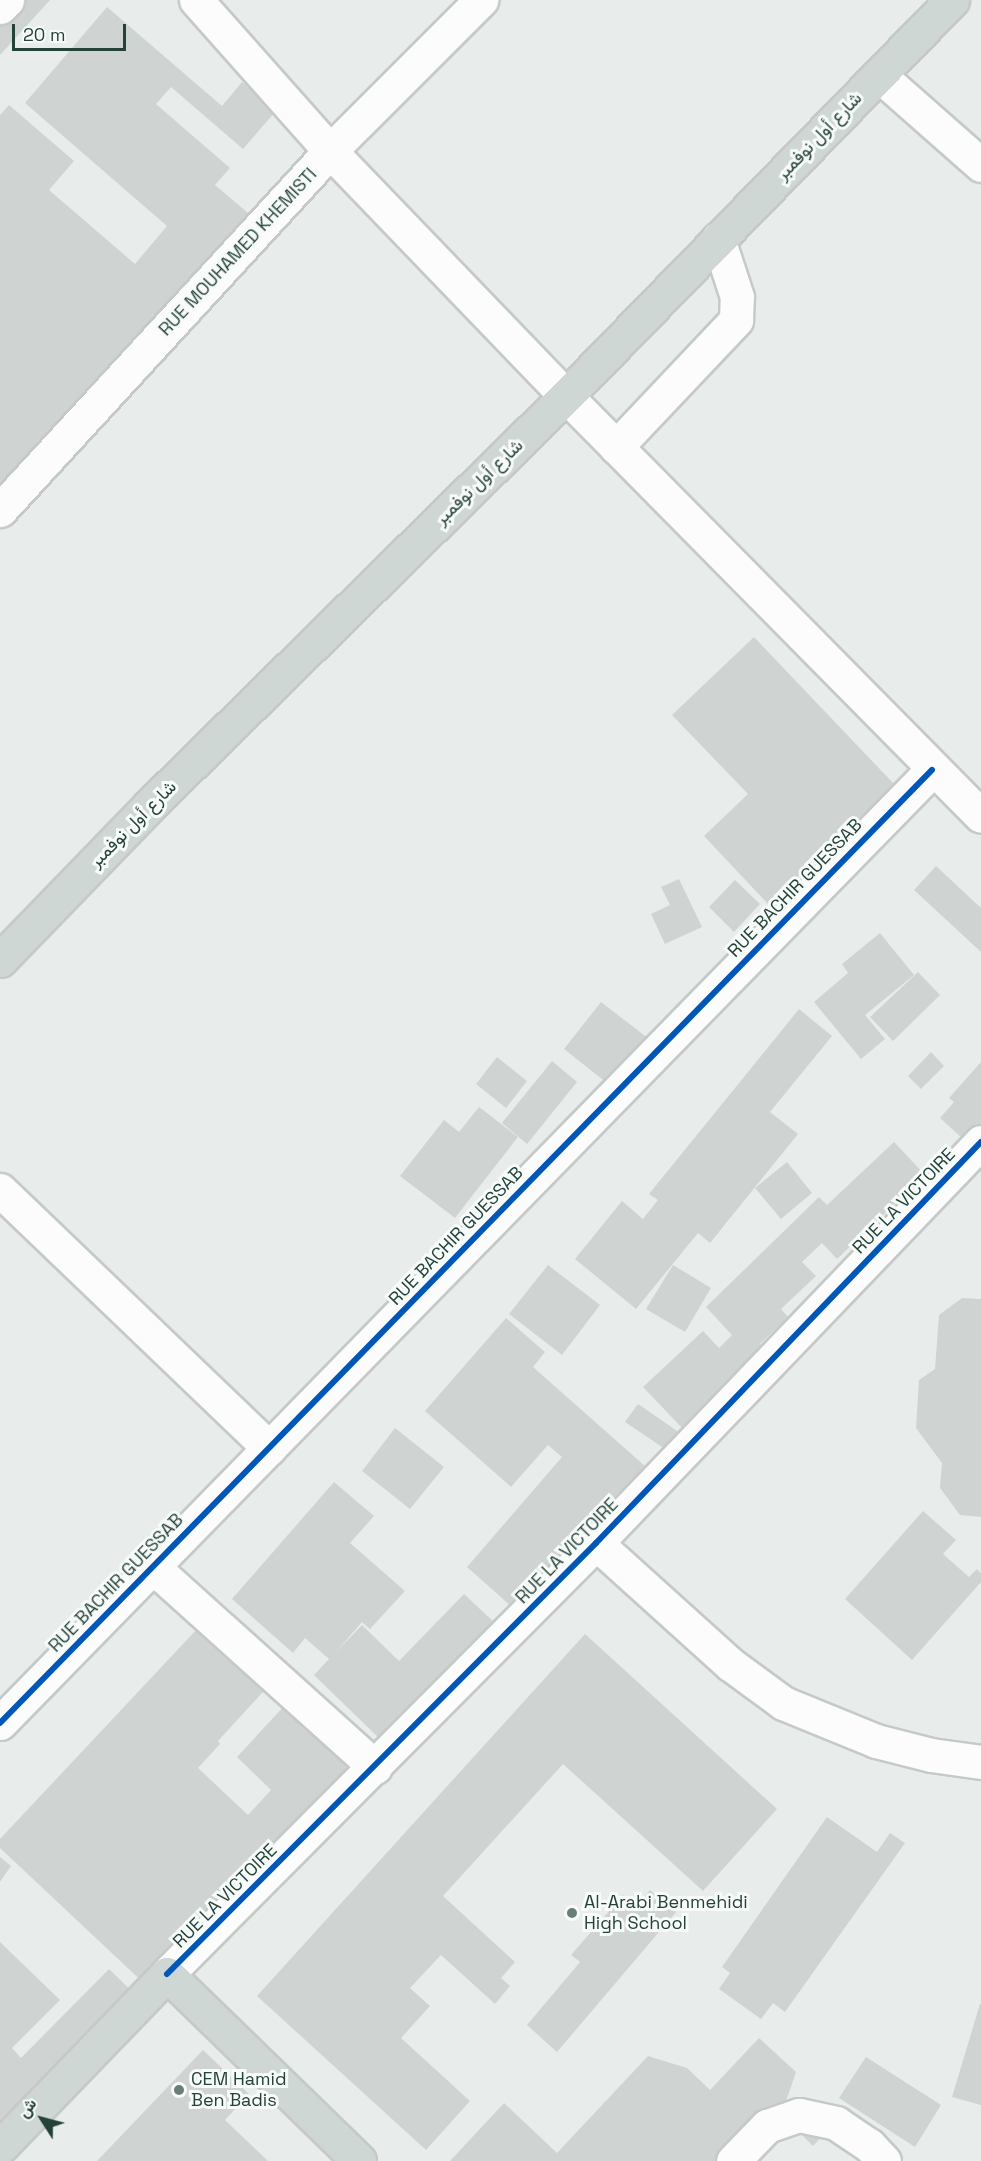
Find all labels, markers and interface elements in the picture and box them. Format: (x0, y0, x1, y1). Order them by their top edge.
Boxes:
scale bar (15, 12, 129, 50)
text: 20 m (23, 23, 66, 46)
street label: شارع أول نوفمبر (772, 87, 866, 185)
street label: RUE MOUHAMED KHEMISTI (155, 164, 321, 340)
street label: شارع أول نوفمبر (430, 435, 528, 529)
street label: شارع أول نوفمبر (85, 776, 181, 872)
street label: RUE BACHIR GUESSAB (723, 814, 867, 962)
street label: RUE LA VICTOIRE (848, 1144, 960, 1258)
street label: RUE BACHIR GUESSAB (384, 1162, 528, 1310)
street label: RUE LA VICTOIRE (511, 1494, 623, 1608)
street label: RUE BACHIR GUESSAB (44, 1509, 188, 1657)
street label: RUE LA VICTOIRE (168, 1839, 282, 1953)
place label: Al-Arabi Benmehidi High School (584, 1892, 748, 1934)
marker: Al-Arabi Benmehidi High School (565, 1906, 579, 1920)
place label: CEM Hamid Ben Badis (191, 2069, 287, 2112)
marker: CEM Hamid Ben Badis (172, 2083, 186, 2097)
north arrow (12, 2089, 72, 2149)
text: ش (13, 2094, 41, 2122)

